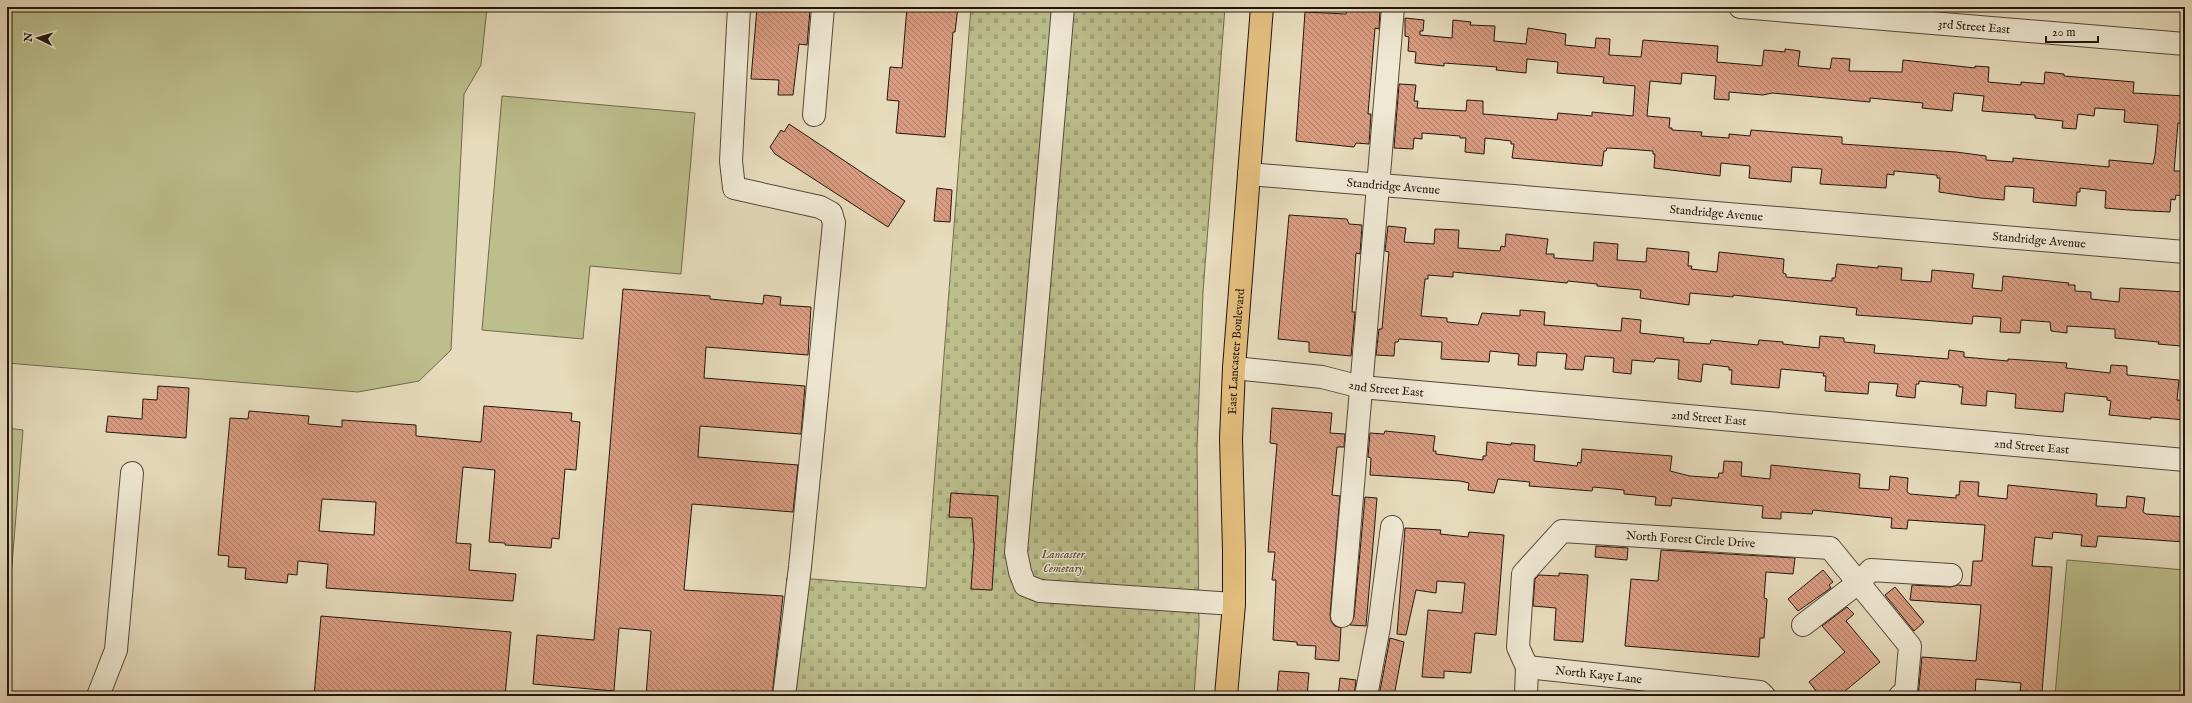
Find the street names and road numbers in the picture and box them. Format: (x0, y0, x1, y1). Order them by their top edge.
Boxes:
street label: 3rd Street East (1938, 17, 2011, 37)
street label: Standridge Avenue (1346, 175, 1441, 198)
street label: Standridge Avenue (1669, 202, 1764, 225)
street label: Standridge Avenue (1992, 229, 2087, 252)
street label: East Lancaster Boulevard (1225, 287, 1248, 415)
street label: 2nd Street East (1347, 377, 1424, 401)
street label: 2nd Street East (1671, 408, 1747, 429)
street label: 2nd Street East (1993, 436, 2070, 458)
street label: North Forest Circle Drive (1625, 528, 1756, 551)
street label: North Kaye Lane (1554, 663, 1643, 687)

